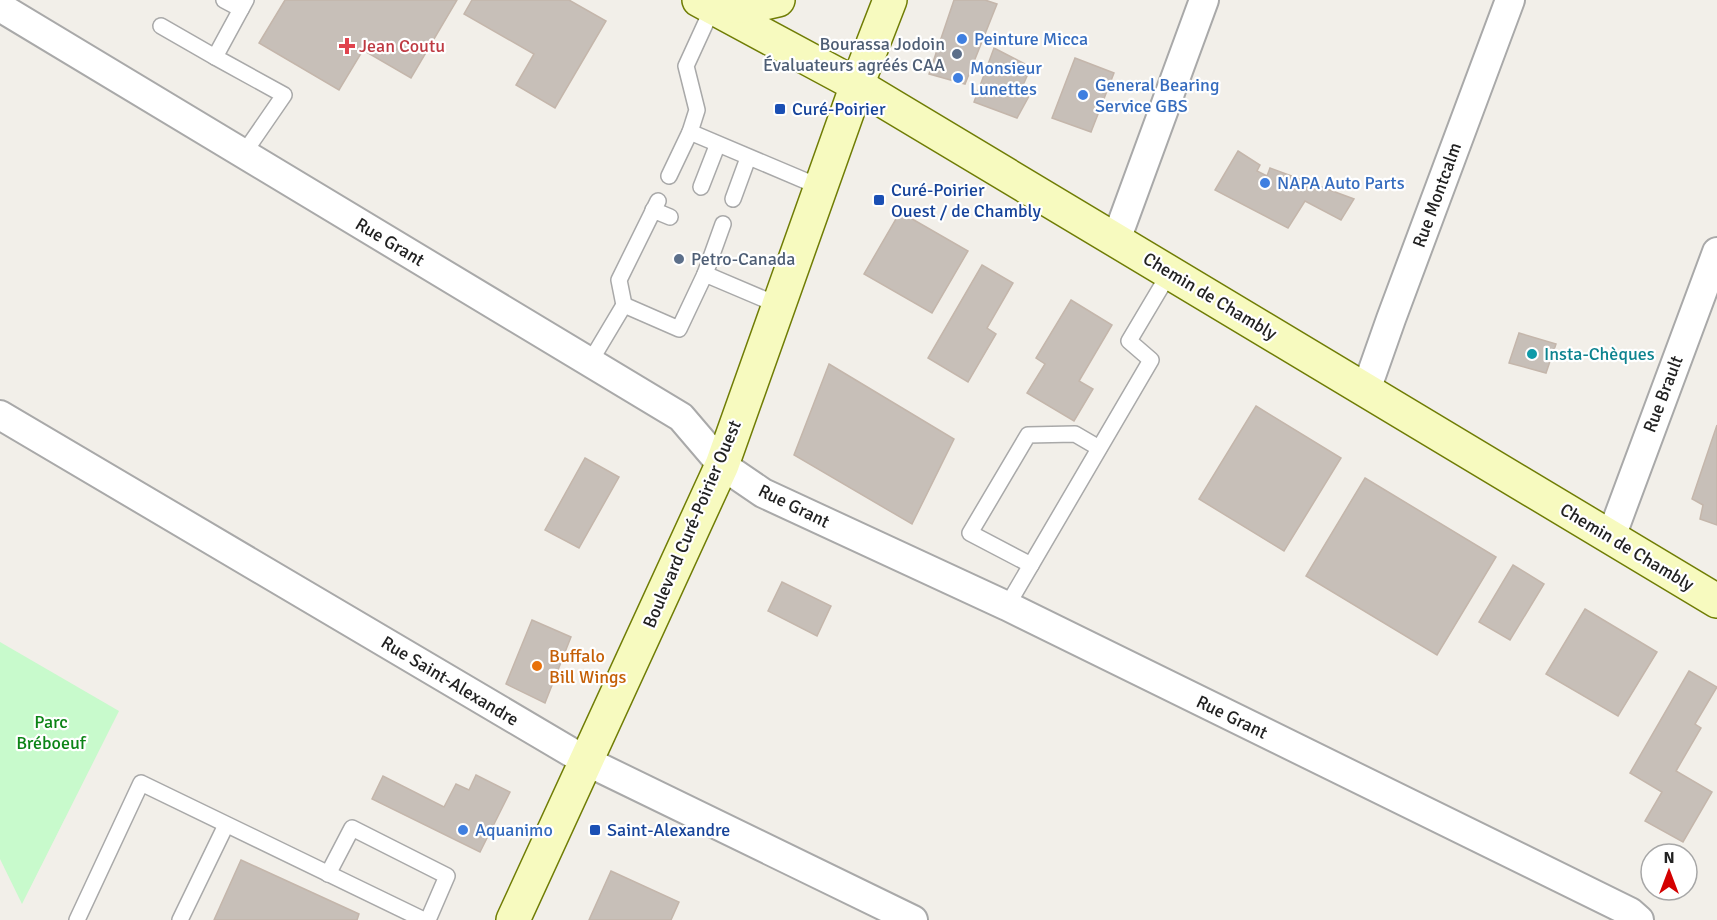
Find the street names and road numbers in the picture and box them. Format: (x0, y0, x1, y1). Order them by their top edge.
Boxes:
street label: Rue Montcalm (1408, 139, 1466, 251)
street label: Rue Grant (352, 213, 428, 271)
street label: Chemin de Chambly (1139, 247, 1281, 345)
street label: Rue Brault (1638, 352, 1688, 436)
street label: Boulevard Curé-Poirier Ouest (638, 417, 746, 631)
street label: Rue Grant (755, 479, 833, 533)
street label: Chemin de Chambly (1556, 498, 1698, 596)
street label: Rue Saint-Alexandre (377, 631, 523, 731)
street label: Rue Grant (1193, 690, 1271, 744)

